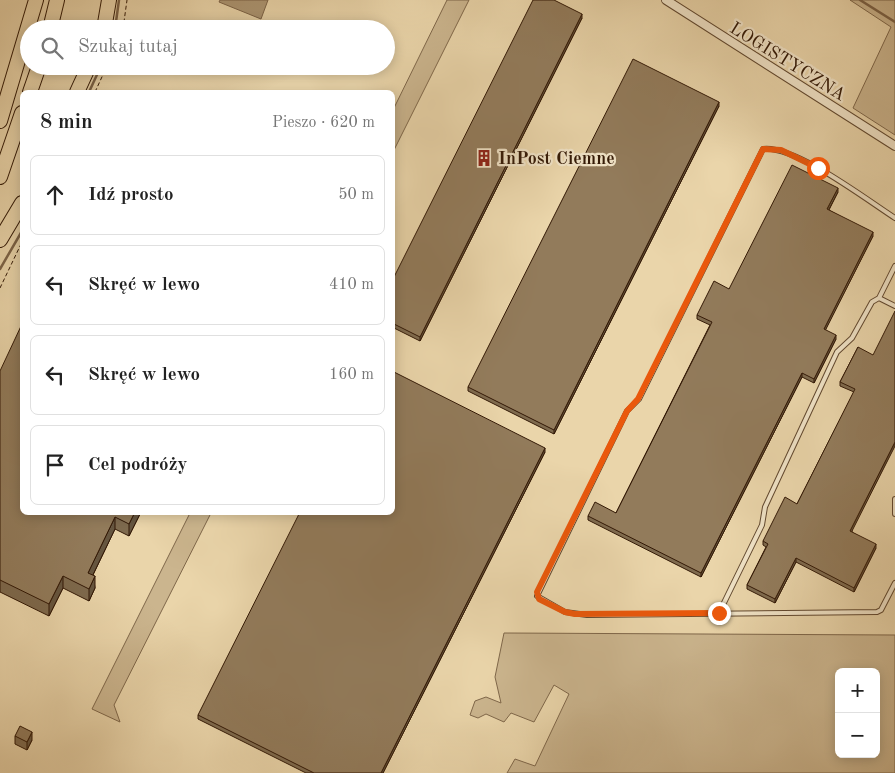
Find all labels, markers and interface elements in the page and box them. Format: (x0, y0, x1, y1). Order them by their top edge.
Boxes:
street label: LOGISTYCZNA (726, 19, 849, 105)
search box (20, 20, 395, 75)
icon: search (38, 34, 66, 62)
text: Szukaj tutaj (78, 38, 178, 57)
text: 8 min (40, 112, 93, 133)
text: Pieszo · 620 m (272, 115, 375, 131)
building icon: InPost Ciemne (474, 148, 494, 168)
place label: InPost Ciemne (498, 150, 615, 168)
route start (807, 157, 830, 180)
icon: ahead (41, 181, 69, 209)
text: Idź prosto (88, 186, 173, 205)
text: 50 m (338, 187, 374, 203)
icon: left (41, 271, 69, 299)
text: Skręć w lewo (88, 276, 200, 295)
text: 410 m (329, 277, 374, 293)
icon: left (41, 361, 69, 389)
text: Skręć w lewo (88, 366, 200, 385)
text: 160 m (329, 367, 374, 383)
icon: arrive (41, 451, 69, 479)
text: Cel podróży (88, 456, 187, 475)
route end (708, 602, 731, 625)
map controls (835, 668, 880, 758)
button: + (835, 668, 880, 713)
button: − (835, 713, 880, 758)

